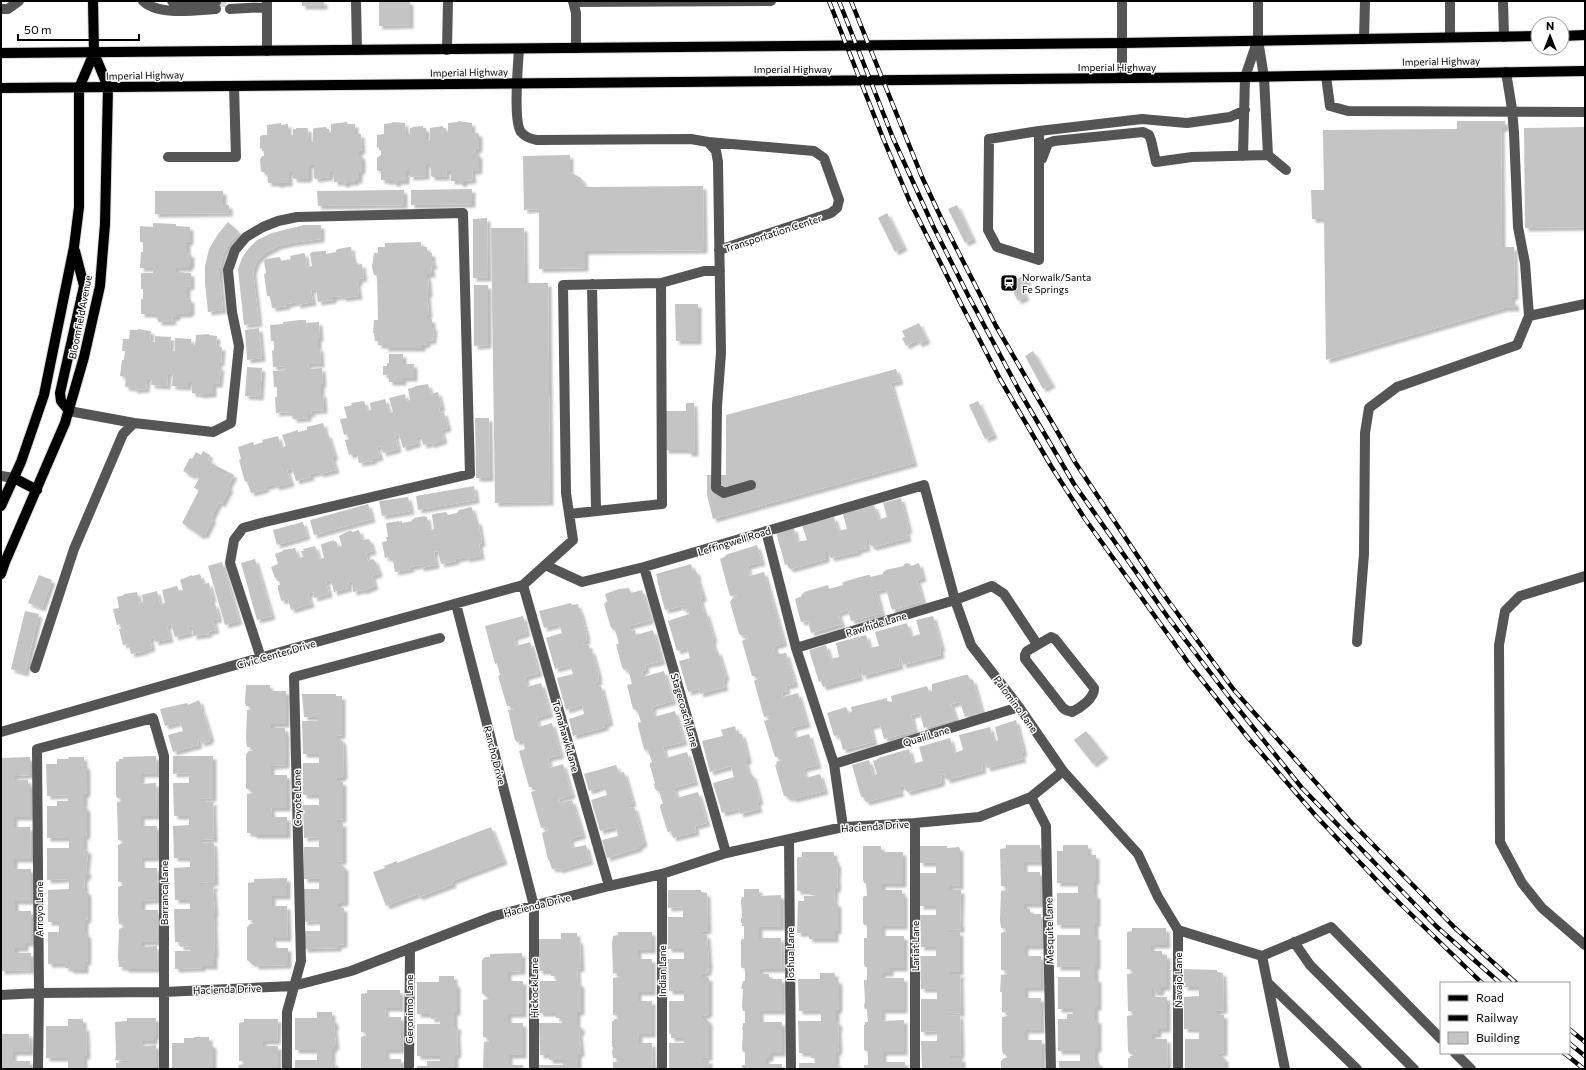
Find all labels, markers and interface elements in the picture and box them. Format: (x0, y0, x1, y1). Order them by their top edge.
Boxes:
scale bar (18, 16, 139, 42)
north arrow (1530, 16, 1570, 56)
text: N (1546, 19, 1554, 32)
text: 50 m (24, 22, 52, 36)
street label: Imperial Highway (1402, 54, 1480, 68)
street label: Imperial Highway (1078, 61, 1156, 73)
street label: Imperial Highway (754, 63, 832, 75)
street label: Imperial Highway (430, 65, 508, 79)
street label: Imperial Highway (106, 68, 184, 82)
street label: Transportation Center (723, 212, 823, 254)
place label: Norwalk/Santa Fe Springs (1022, 271, 1091, 295)
station icon: Norwalk/Santa Fe Springs (999, 273, 1019, 293)
street label: Bloomfield Avenue (66, 274, 94, 360)
street label: Leffingwell Road (696, 524, 772, 558)
street label: Rawhide Lane (844, 609, 908, 639)
street label: Civic Center Drive (235, 637, 317, 671)
street label: Stagecoach Lane (669, 672, 701, 748)
street label: Palomino Lane (991, 673, 1041, 735)
street label: Tomahawk Lane (550, 699, 582, 773)
street label: Quail Lane (901, 723, 951, 749)
street label: Rancho Drive (482, 724, 508, 786)
street label: Coyote Lane (291, 770, 303, 826)
street label: Hacienda Drive (841, 818, 909, 834)
street label: Barranca Lane (158, 861, 170, 925)
street label: Arroyo Lane (33, 881, 45, 937)
street label: Hacienda Drive (502, 891, 572, 919)
street label: Mesquite Lane (1042, 898, 1056, 964)
street label: Lariat Lane (909, 921, 921, 971)
street label: Joshua Lane (784, 927, 796, 981)
street label: Indian Lane (656, 945, 668, 997)
street label: Navajo Lane (1172, 952, 1184, 1008)
street label: Hickock Lane (528, 958, 540, 1018)
street label: Geronimo Lane (403, 974, 415, 1044)
street label: Hacienda Drive (193, 982, 261, 996)
legend (1440, 982, 1570, 1054)
text: Road (1476, 990, 1504, 1004)
text: Railway (1476, 1010, 1518, 1024)
text: Building (1476, 1030, 1520, 1044)

